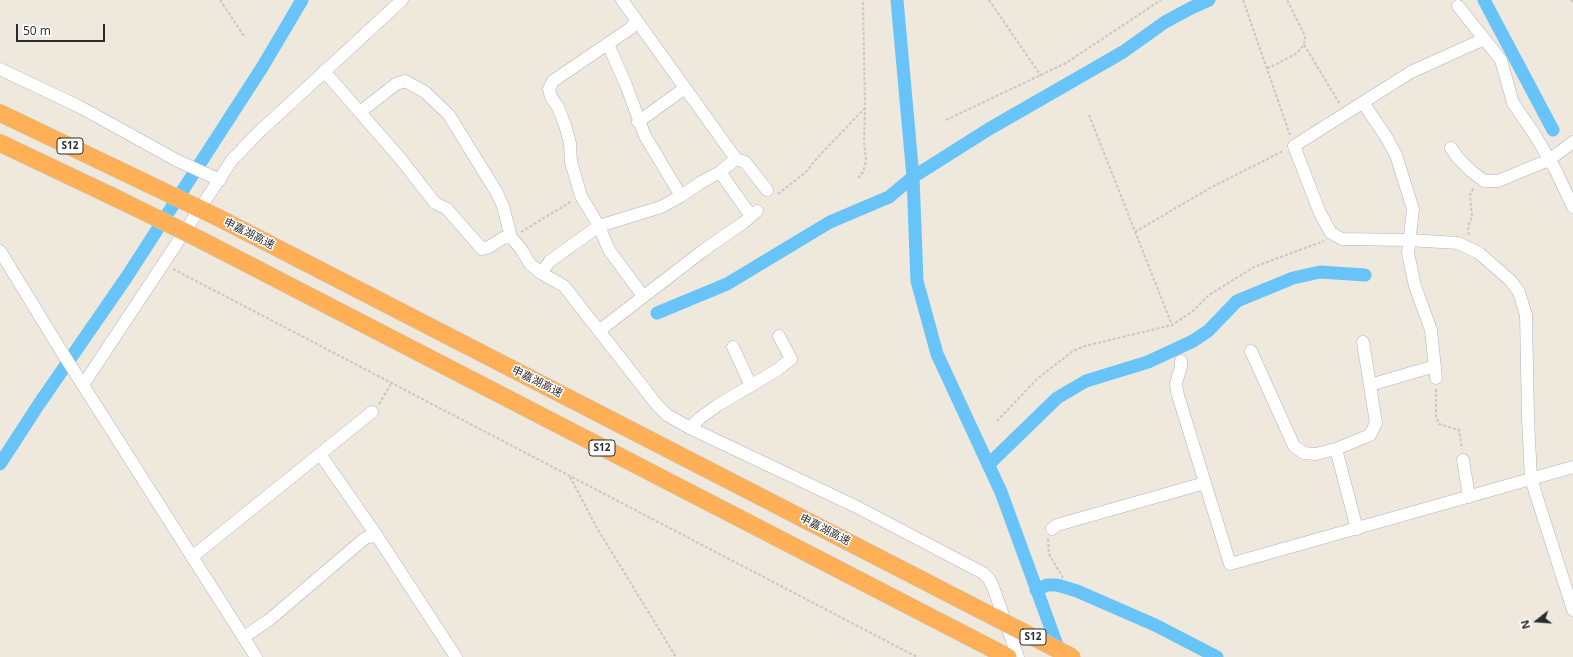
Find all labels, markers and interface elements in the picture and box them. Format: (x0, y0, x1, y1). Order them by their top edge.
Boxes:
scale bar (18, 16, 107, 42)
text: 50 m (23, 22, 51, 39)
road number: S12 (57, 138, 83, 154)
street label: 申嘉湖高速 (222, 216, 276, 252)
street label: 申嘉湖高速 (510, 364, 564, 400)
road number: S12 (589, 440, 615, 456)
street label: 申嘉湖高速 (798, 512, 852, 548)
north arrow (1517, 601, 1557, 641)
text: N (1517, 618, 1534, 631)
road number: S12 (1020, 629, 1046, 645)

